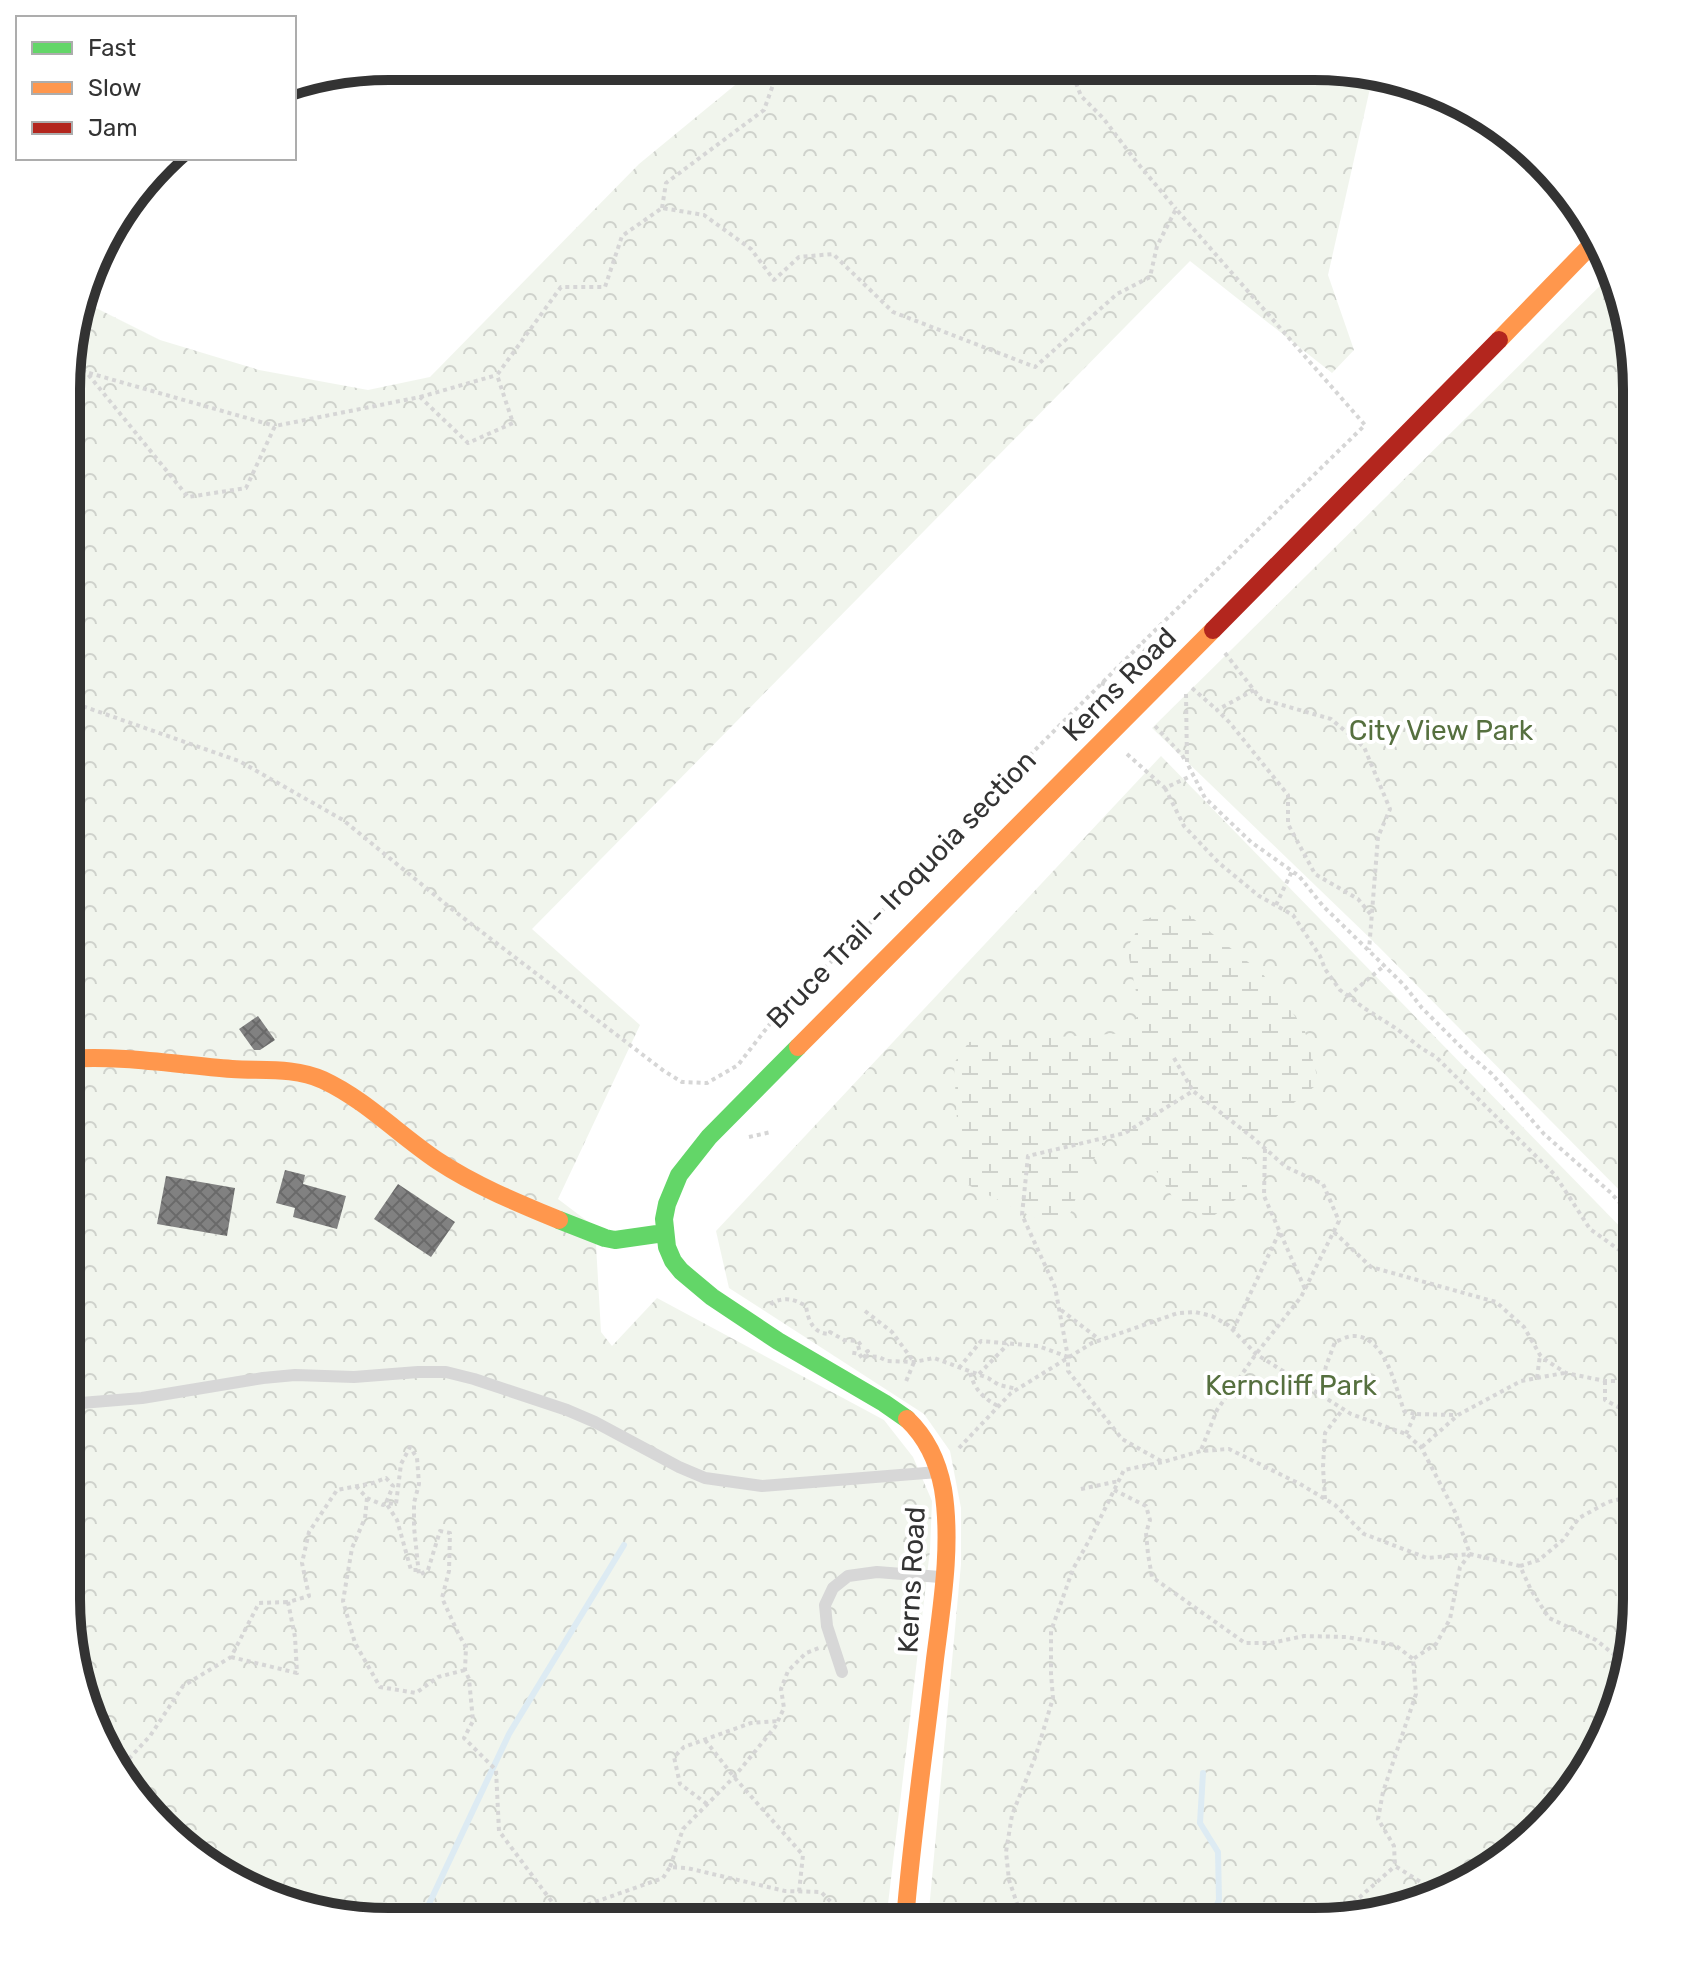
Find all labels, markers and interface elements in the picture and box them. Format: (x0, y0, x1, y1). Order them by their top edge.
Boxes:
legend (16, 16, 296, 160)
text: Fast (88, 34, 136, 62)
text: Slow (88, 74, 141, 102)
text: Jam (88, 114, 138, 142)
street label: Kerns Road (1056, 621, 1183, 748)
park label: City View Park (1349, 714, 1534, 747)
street label: Bruce Trail - Iroquoia section (760, 744, 1043, 1035)
park label: Kerncliff Park (1205, 1369, 1378, 1402)
street label: Kerns Road (891, 1506, 932, 1654)

